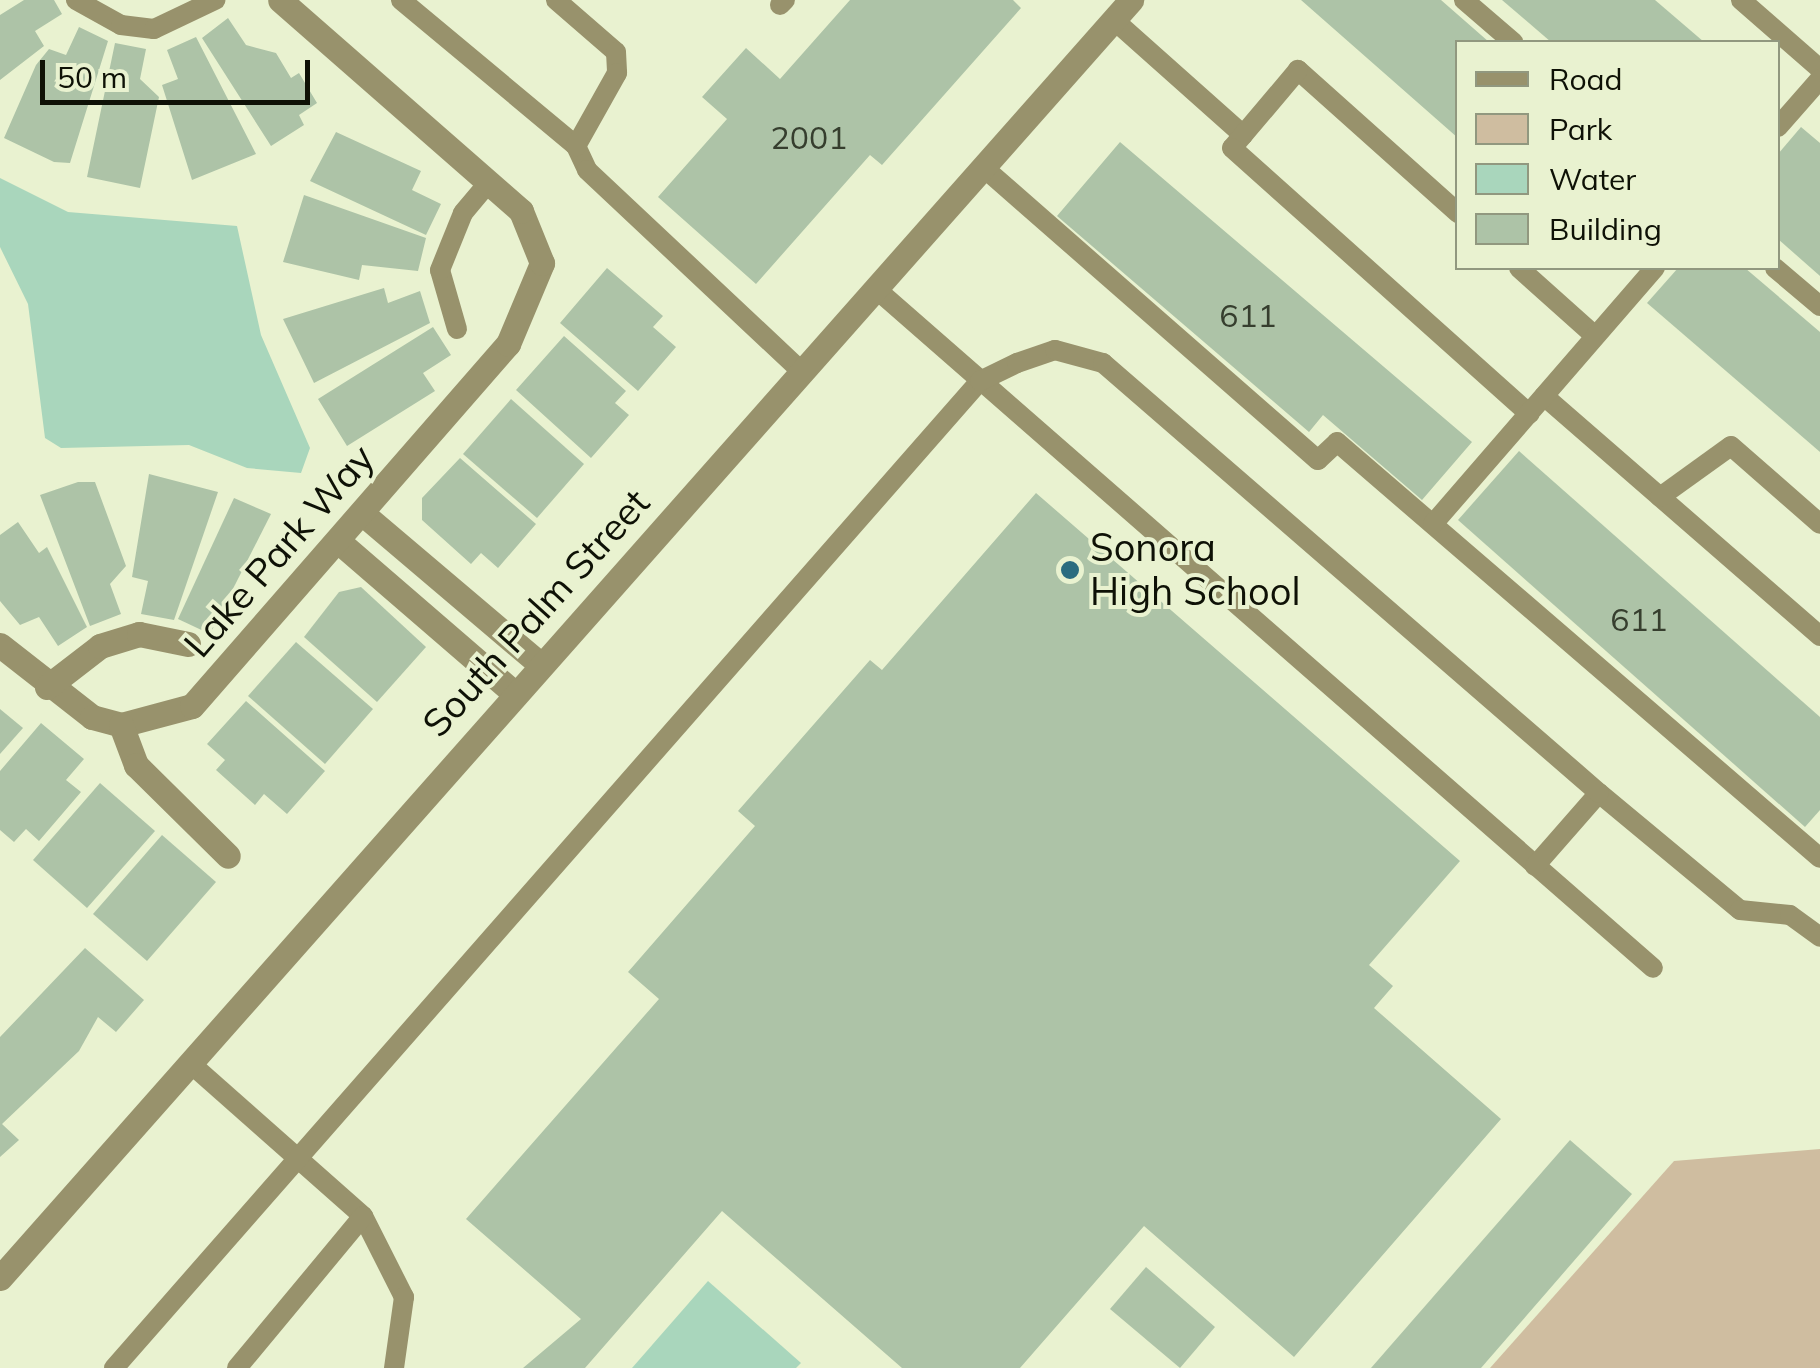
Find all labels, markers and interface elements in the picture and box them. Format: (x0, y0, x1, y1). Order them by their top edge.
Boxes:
scale bar (45, 40, 315, 102)
legend (1455, 40, 1780, 270)
text: 50 m (57, 58, 127, 96)
text: Road (1549, 60, 1623, 98)
text: Park (1549, 110, 1612, 148)
house number: 2001 (771, 118, 847, 156)
text: Water (1549, 160, 1636, 198)
text: Building (1549, 210, 1662, 248)
house number: 611 (1219, 296, 1277, 334)
street label: Lake Park Way (175, 436, 383, 666)
street label: South Palm Street (413, 480, 659, 746)
place label: Sonora High School (1090, 525, 1300, 614)
marker: Sonora High School (1059, 559, 1081, 581)
house number: 611 (1610, 600, 1668, 638)

